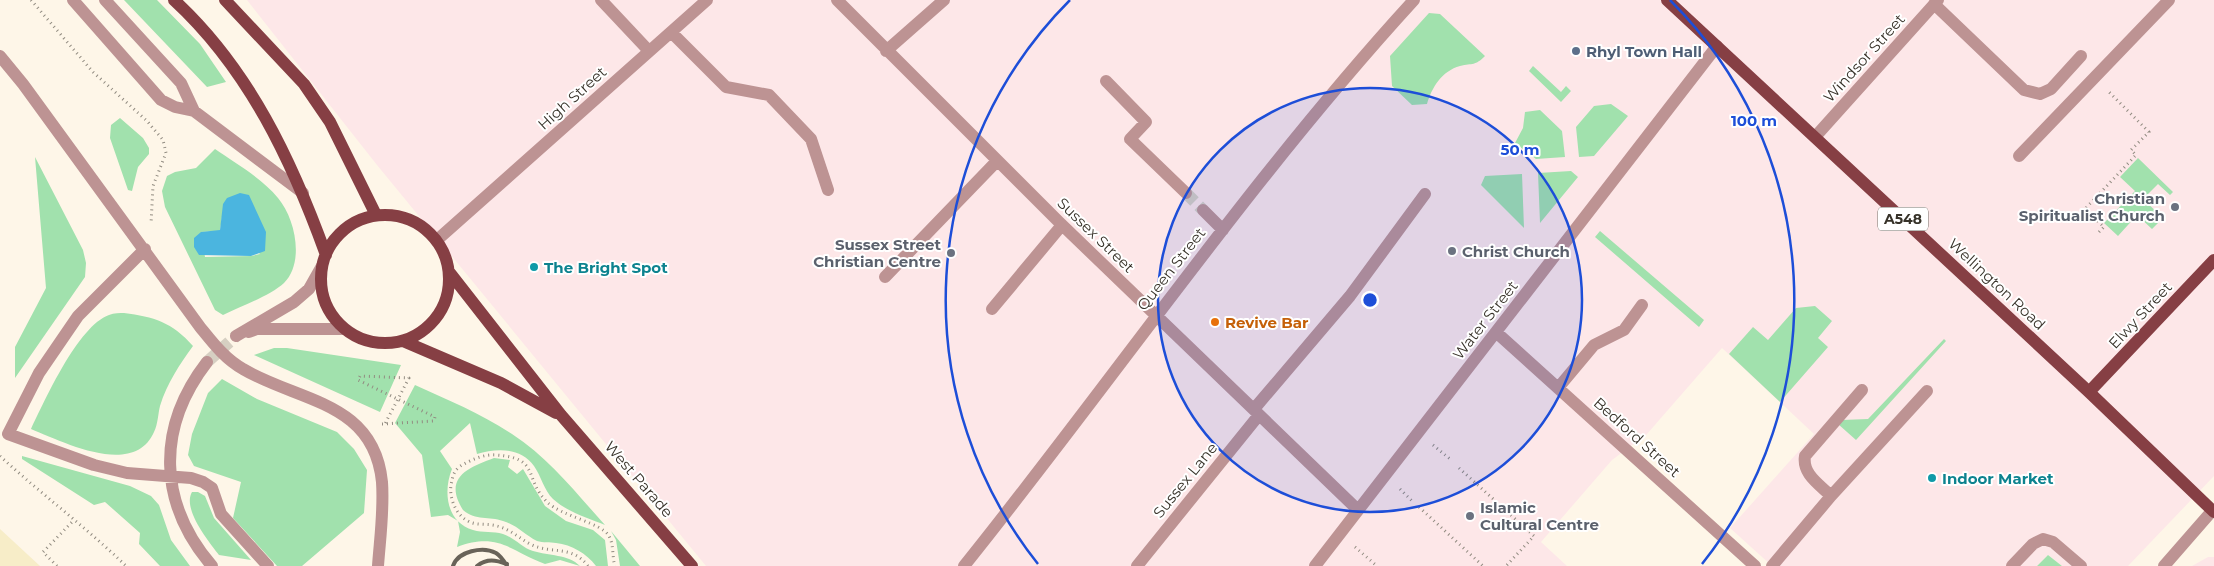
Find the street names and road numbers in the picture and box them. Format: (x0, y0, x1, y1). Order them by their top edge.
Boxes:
street label: Windsor Street (1819, 10, 1909, 106)
street label: High Street (534, 62, 610, 134)
street label: Sussex Street (1053, 193, 1139, 277)
road number: A548 (1878, 208, 1928, 230)
street label: Queen Street (1133, 224, 1209, 314)
street label: Wellington Road (1944, 234, 2050, 334)
street label: Water Street (1448, 277, 1522, 363)
street label: Elwy Street (2104, 278, 2176, 352)
street label: Bedford Street (1590, 393, 1684, 481)
street label: West Parade (601, 437, 677, 521)
street label: Sussex Lane (1149, 438, 1221, 522)

